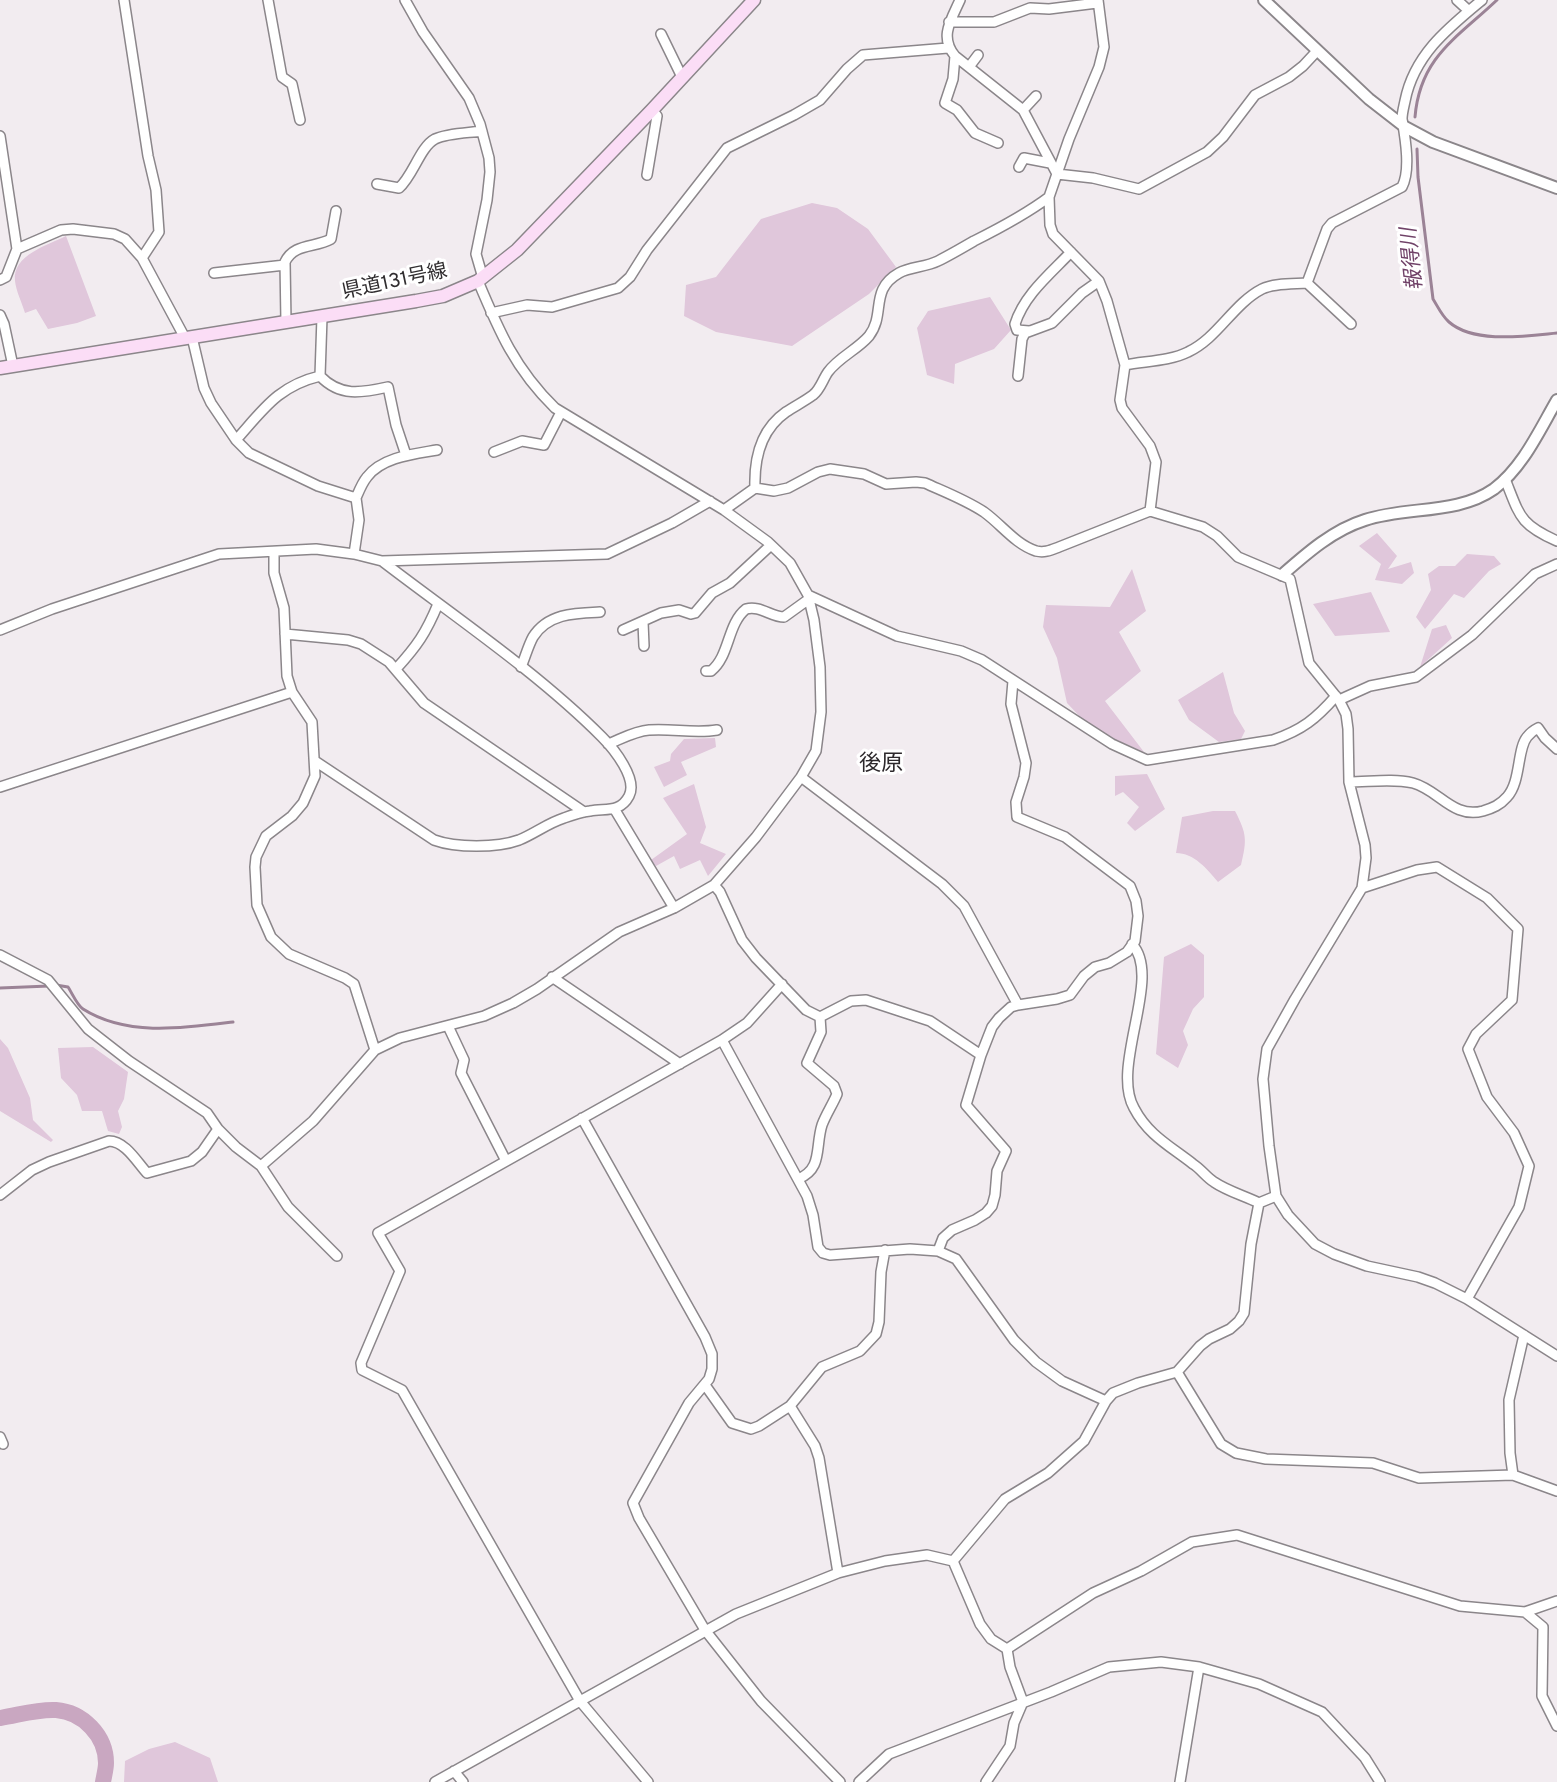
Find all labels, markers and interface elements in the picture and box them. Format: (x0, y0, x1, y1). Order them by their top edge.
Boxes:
water label: 報得川 (1398, 226, 1430, 292)
street label: 県道131号線 (340, 260, 450, 306)
district label: 後原 (859, 753, 903, 779)

